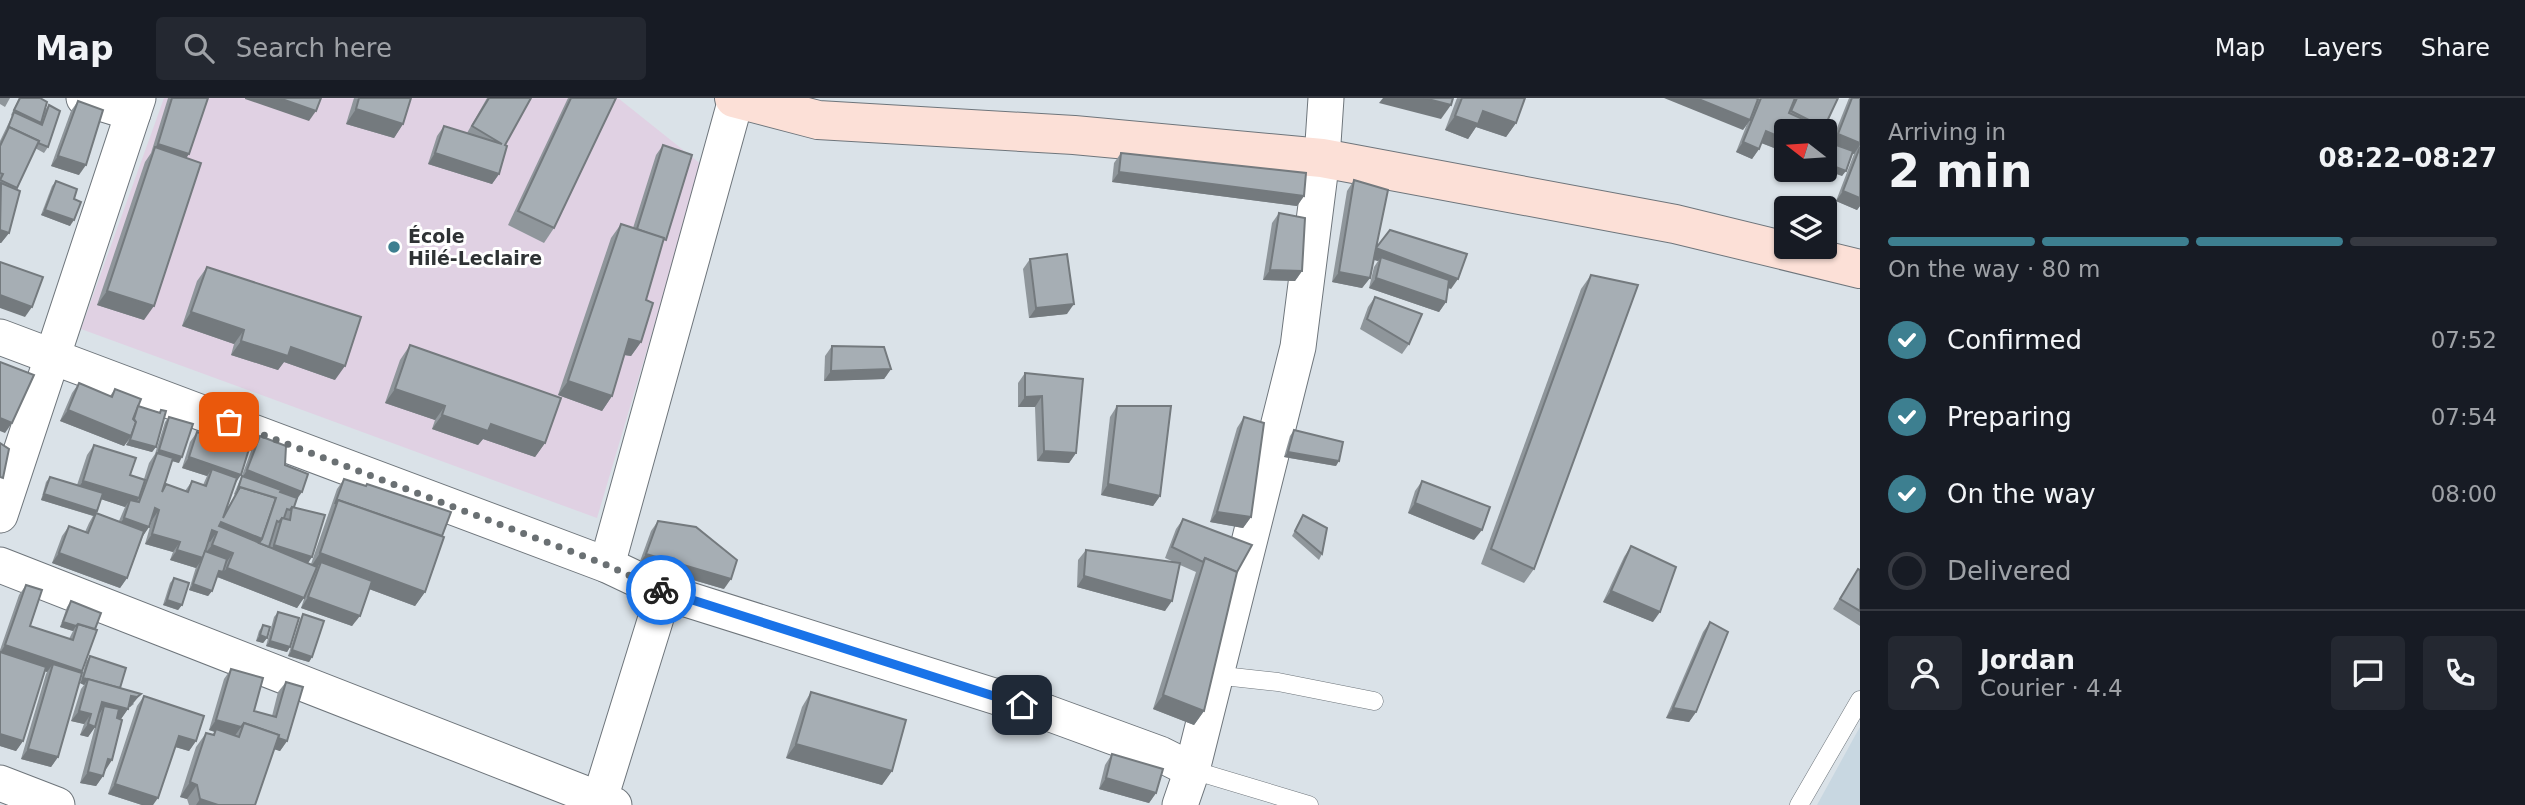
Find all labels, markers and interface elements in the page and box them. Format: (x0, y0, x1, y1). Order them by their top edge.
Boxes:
search box (156, 17, 646, 80)
text: Map (35, 29, 114, 68)
icon: search (180, 29, 218, 67)
text: Search here (236, 33, 392, 63)
text: Map (2215, 34, 2265, 62)
text: Layers (2303, 34, 2383, 62)
text: Share (2421, 34, 2490, 62)
north arrow (1774, 119, 1838, 182)
map controls (1774, 119, 1837, 259)
text: Arriving in (1888, 119, 2006, 145)
text: 08:22–08:27 (2318, 143, 2497, 173)
text: 2 min (1888, 144, 2032, 198)
button: layers (1774, 196, 1837, 259)
place label: École Hilé-Leclaire (408, 225, 542, 269)
marker: École Hilé-Leclaire (386, 239, 402, 255)
text: On the way · 80 m (1888, 256, 2100, 282)
icon: check (1888, 321, 1926, 359)
text: Confirmed (1947, 325, 2082, 355)
text: 07:52 (2431, 327, 2497, 353)
pin (199, 392, 259, 452)
icon: check (1888, 398, 1926, 436)
text: Preparing (1947, 402, 2072, 432)
icon: bag (210, 403, 248, 441)
text: 07:54 (2431, 404, 2497, 430)
icon: check (1888, 475, 1926, 513)
text: On the way (1947, 479, 2096, 509)
text: 08:00 (2431, 481, 2497, 507)
courier (626, 555, 696, 625)
text: Delivered (1947, 556, 2071, 586)
icon: bike (642, 571, 680, 609)
button: person (1888, 636, 1962, 710)
button: chat (2331, 636, 2405, 710)
button: phone (2423, 636, 2497, 710)
text: Jordan (1980, 645, 2075, 675)
pin (992, 675, 1052, 735)
text: Courier · 4.4 (1980, 675, 2123, 701)
icon: home (1003, 686, 1041, 724)

